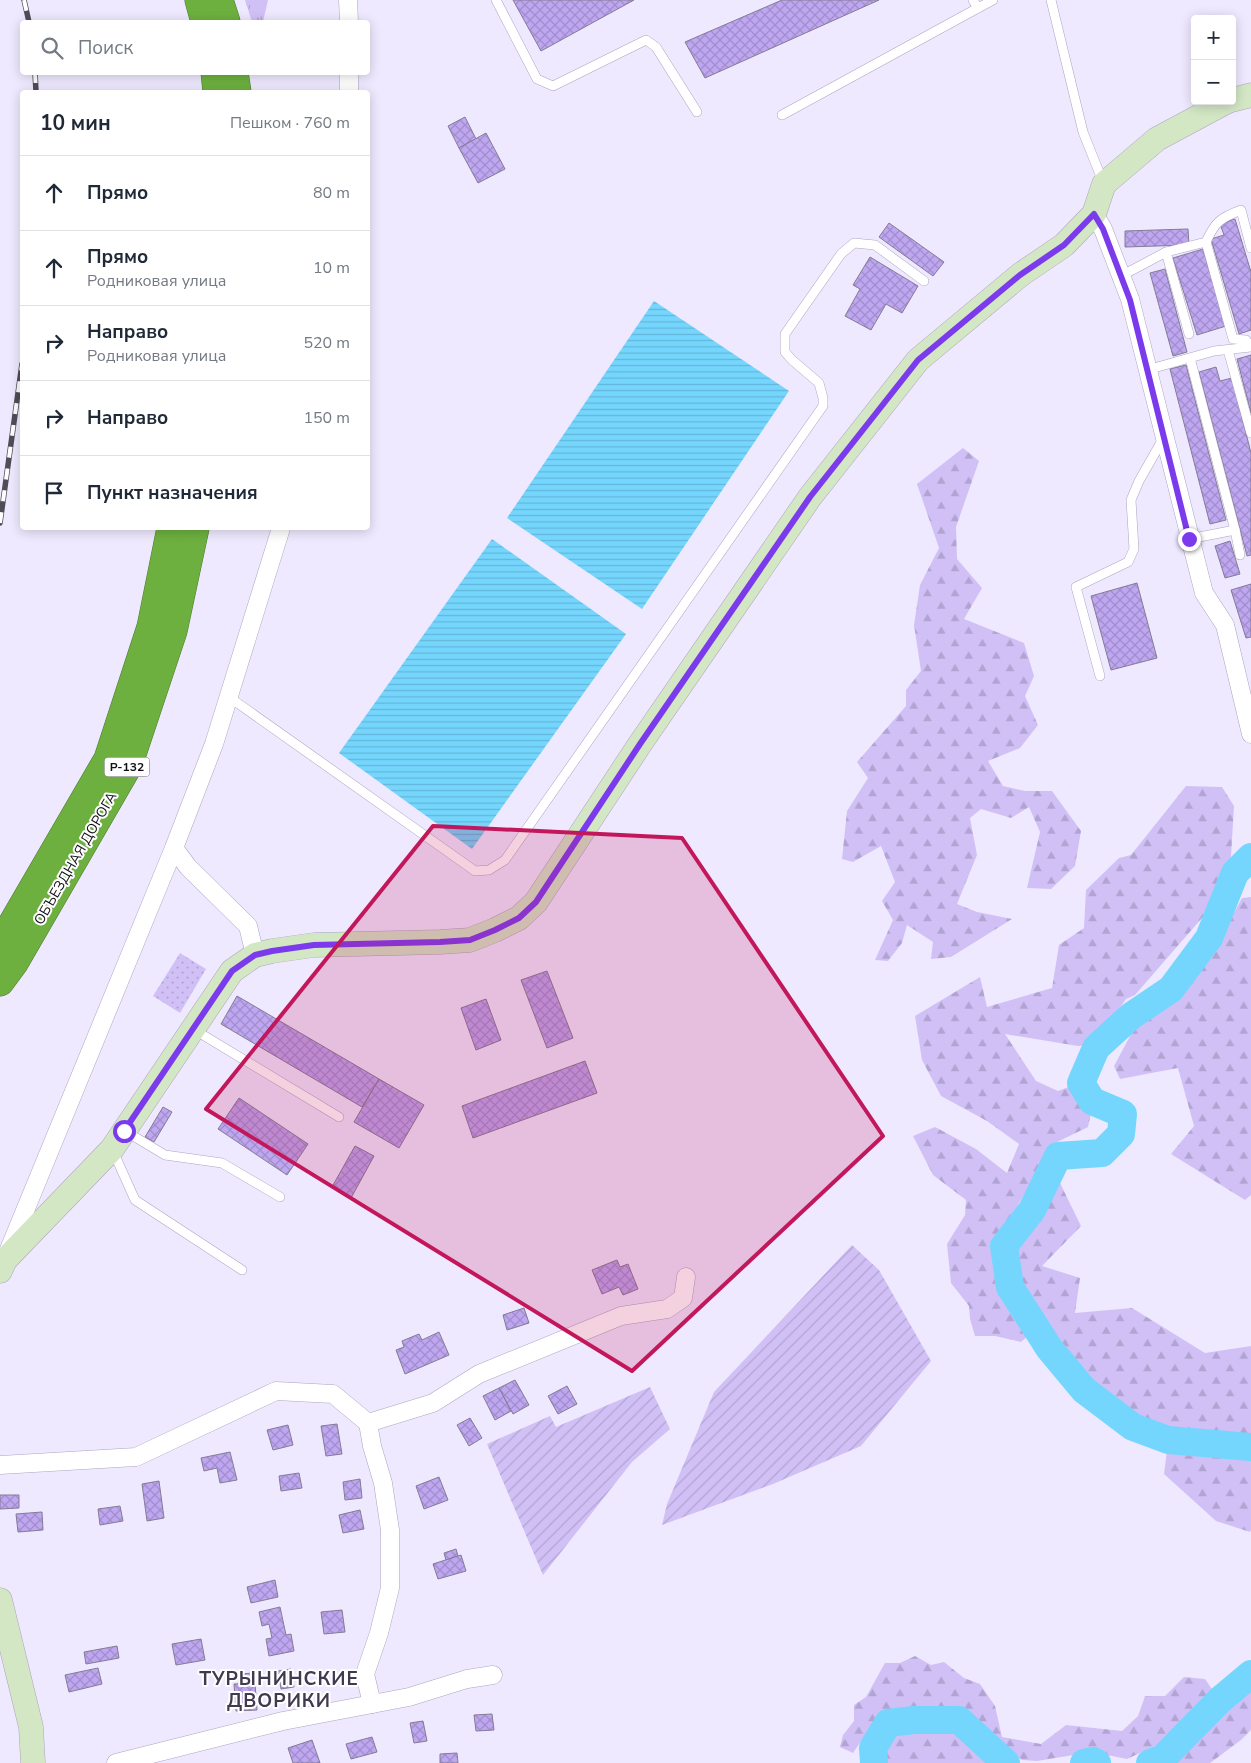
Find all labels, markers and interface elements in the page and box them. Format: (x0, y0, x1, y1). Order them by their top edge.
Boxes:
map controls (1191, 15, 1236, 105)
button: + (1191, 15, 1236, 60)
search box (20, 20, 370, 75)
icon: search (38, 34, 66, 62)
text: Поиск (78, 35, 133, 61)
button: − (1191, 60, 1236, 105)
text: 10 мин (40, 109, 111, 137)
text: Пешком · 760 m (230, 112, 350, 134)
icon: ahead (40, 179, 68, 207)
text: Прямо (87, 180, 148, 206)
text: 80 m (313, 182, 350, 204)
text: Прямо (87, 244, 148, 270)
icon: ahead (40, 254, 68, 282)
text: 10 m (313, 257, 350, 279)
text: Родниковая улица (87, 270, 226, 292)
text: Направо (87, 319, 168, 345)
icon: right (40, 329, 68, 357)
text: 520 m (303, 332, 350, 354)
text: Родниковая улица (87, 345, 226, 367)
icon: right (40, 404, 68, 432)
text: Направо (87, 405, 168, 431)
text: 150 m (303, 407, 350, 429)
icon: arrive (40, 479, 68, 507)
text: Пункт назначения (87, 480, 258, 506)
route end (1178, 528, 1201, 551)
road number: Р-132 (104, 758, 150, 776)
street label: ОБЪЕЗДНАЯ ДОРОГА (30, 788, 121, 928)
route start (113, 1120, 136, 1143)
district label: ТУРЫНИНСКИЕ ДВОРИКИ (199, 1666, 359, 1714)

